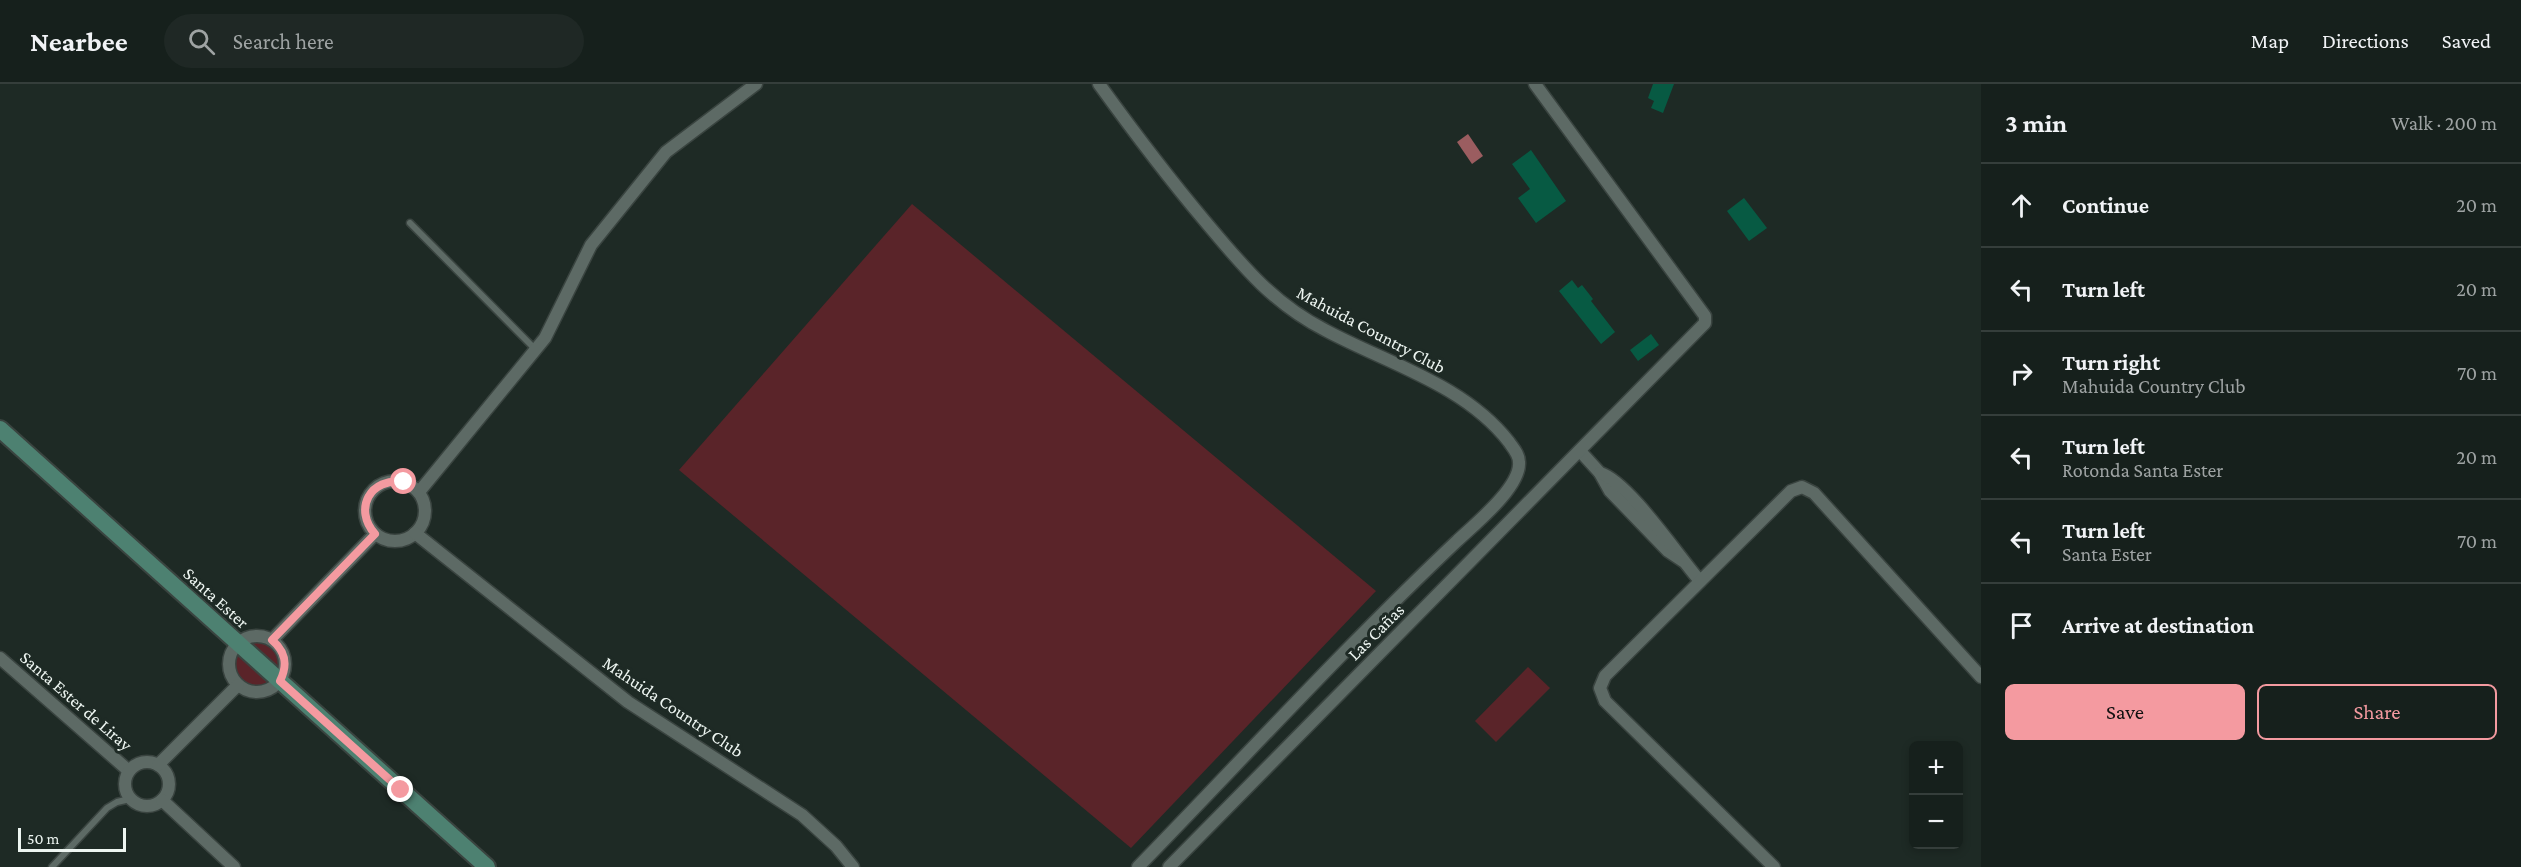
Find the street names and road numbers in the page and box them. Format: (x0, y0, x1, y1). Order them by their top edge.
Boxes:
street label: Mahuida Country Club (1293, 282, 1449, 378)
street label: Santa Ester (179, 563, 253, 633)
street label: Las Cañas (1344, 600, 1408, 664)
street label: Santa Ester de Liray (16, 647, 136, 755)
street label: Mahuida Country Club (599, 653, 747, 761)

